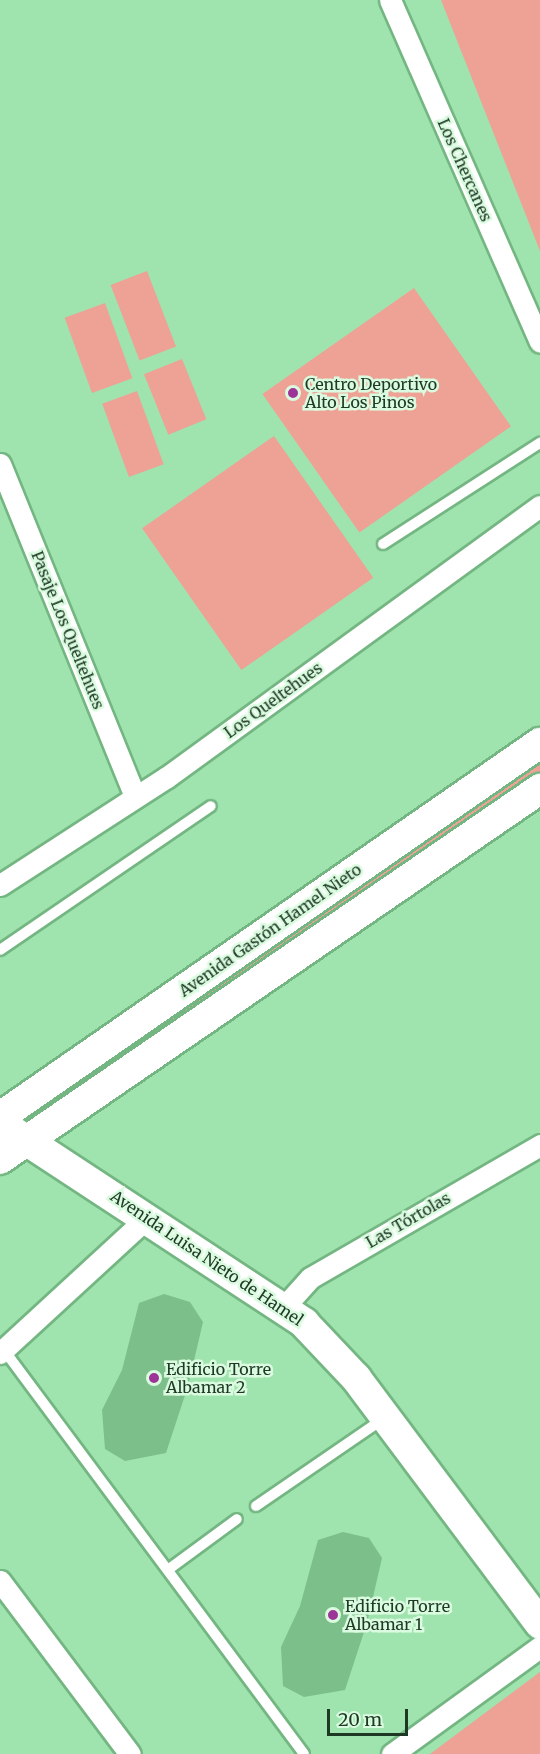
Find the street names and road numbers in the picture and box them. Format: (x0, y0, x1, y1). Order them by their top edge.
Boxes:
street label: Los Chercanes (434, 116, 496, 224)
street label: Pasaje Los Queltehues (27, 548, 109, 712)
street label: Los Queltehues (220, 658, 326, 742)
street label: Avenida Gastón Hamel Nieto (175, 860, 365, 1000)
street label: Avenida Luisa Nieto de Hamel (107, 1186, 307, 1330)
street label: Las Tórtolas (362, 1188, 454, 1252)

